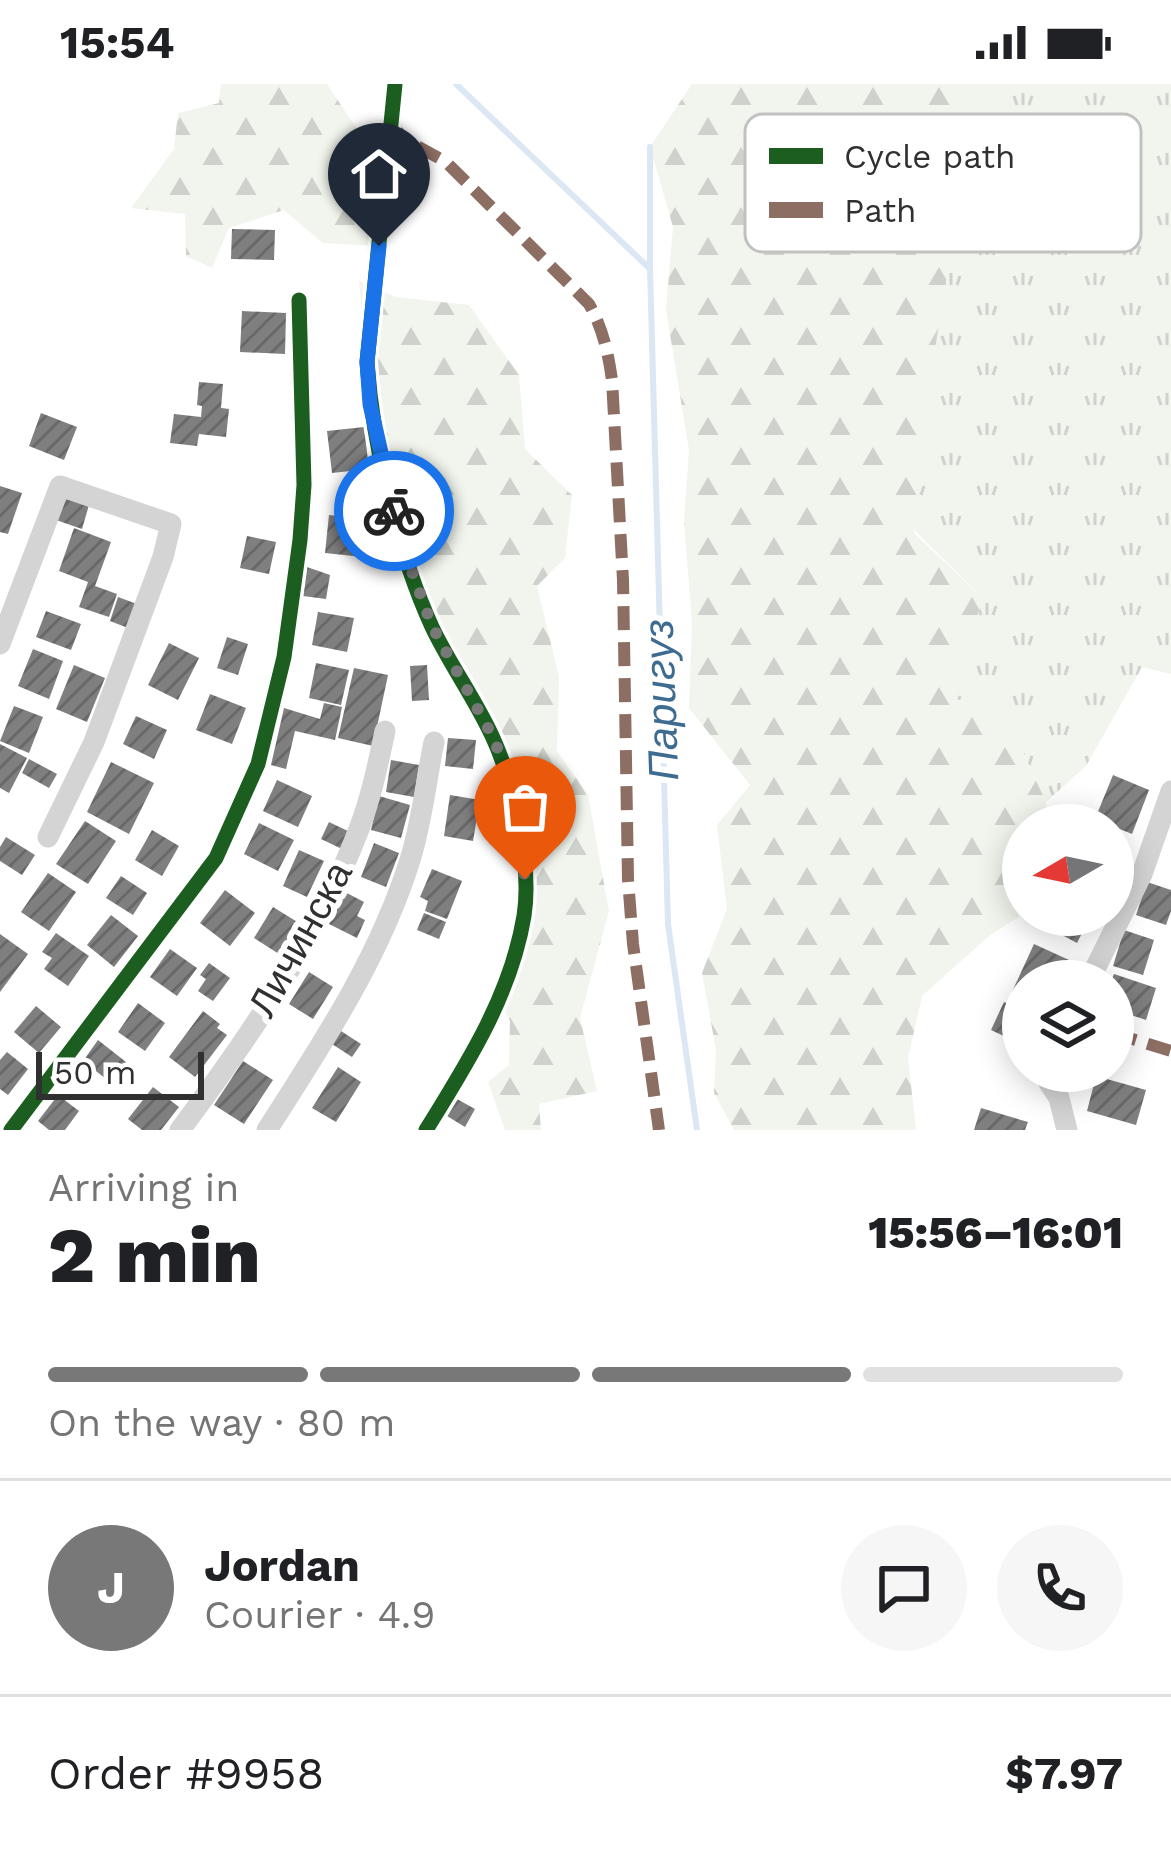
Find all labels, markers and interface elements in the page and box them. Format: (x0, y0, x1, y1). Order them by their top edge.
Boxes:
text: 15:54 (60, 16, 175, 69)
legend (745, 114, 1141, 252)
pin (328, 123, 430, 246)
text: Cycle path (844, 137, 1016, 176)
icon: home (346, 141, 412, 207)
text: Path (844, 191, 916, 230)
courier (334, 451, 454, 571)
icon: bike (361, 478, 427, 544)
water label: Паригуз (634, 618, 688, 782)
pin (474, 756, 576, 879)
icon: bag (492, 774, 558, 840)
north arrow (1002, 804, 1134, 936)
map controls (1002, 804, 1134, 1092)
street label: Личинска (239, 853, 361, 1024)
button: layers (1002, 960, 1134, 1092)
scale bar (36, 1046, 204, 1099)
text: 50 m (54, 1053, 136, 1092)
text: Arriving in (48, 1165, 239, 1210)
text: 15:56–16:01 (868, 1206, 1123, 1259)
text: 2 min (48, 1209, 261, 1301)
text: On the way · 80 m (48, 1400, 396, 1445)
button: chat (841, 1525, 967, 1651)
button: phone (997, 1525, 1123, 1651)
text: Jordan (204, 1539, 360, 1592)
text: J (97, 1561, 125, 1614)
text: Courier · 4.9 (204, 1592, 435, 1637)
text: Order #9958 (48, 1747, 324, 1800)
text: $7.97 (1005, 1747, 1123, 1800)

